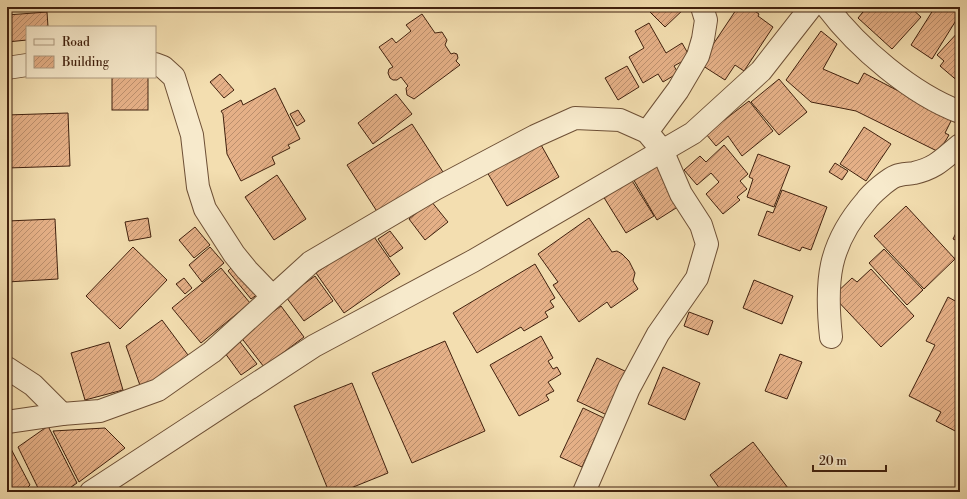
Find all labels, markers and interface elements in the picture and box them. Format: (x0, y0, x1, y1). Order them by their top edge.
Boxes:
legend (26, 26, 156, 78)
text: Road (62, 35, 90, 50)
text: Building (61, 55, 110, 70)
scale bar (813, 447, 886, 473)
text: 20 m (819, 454, 847, 469)

